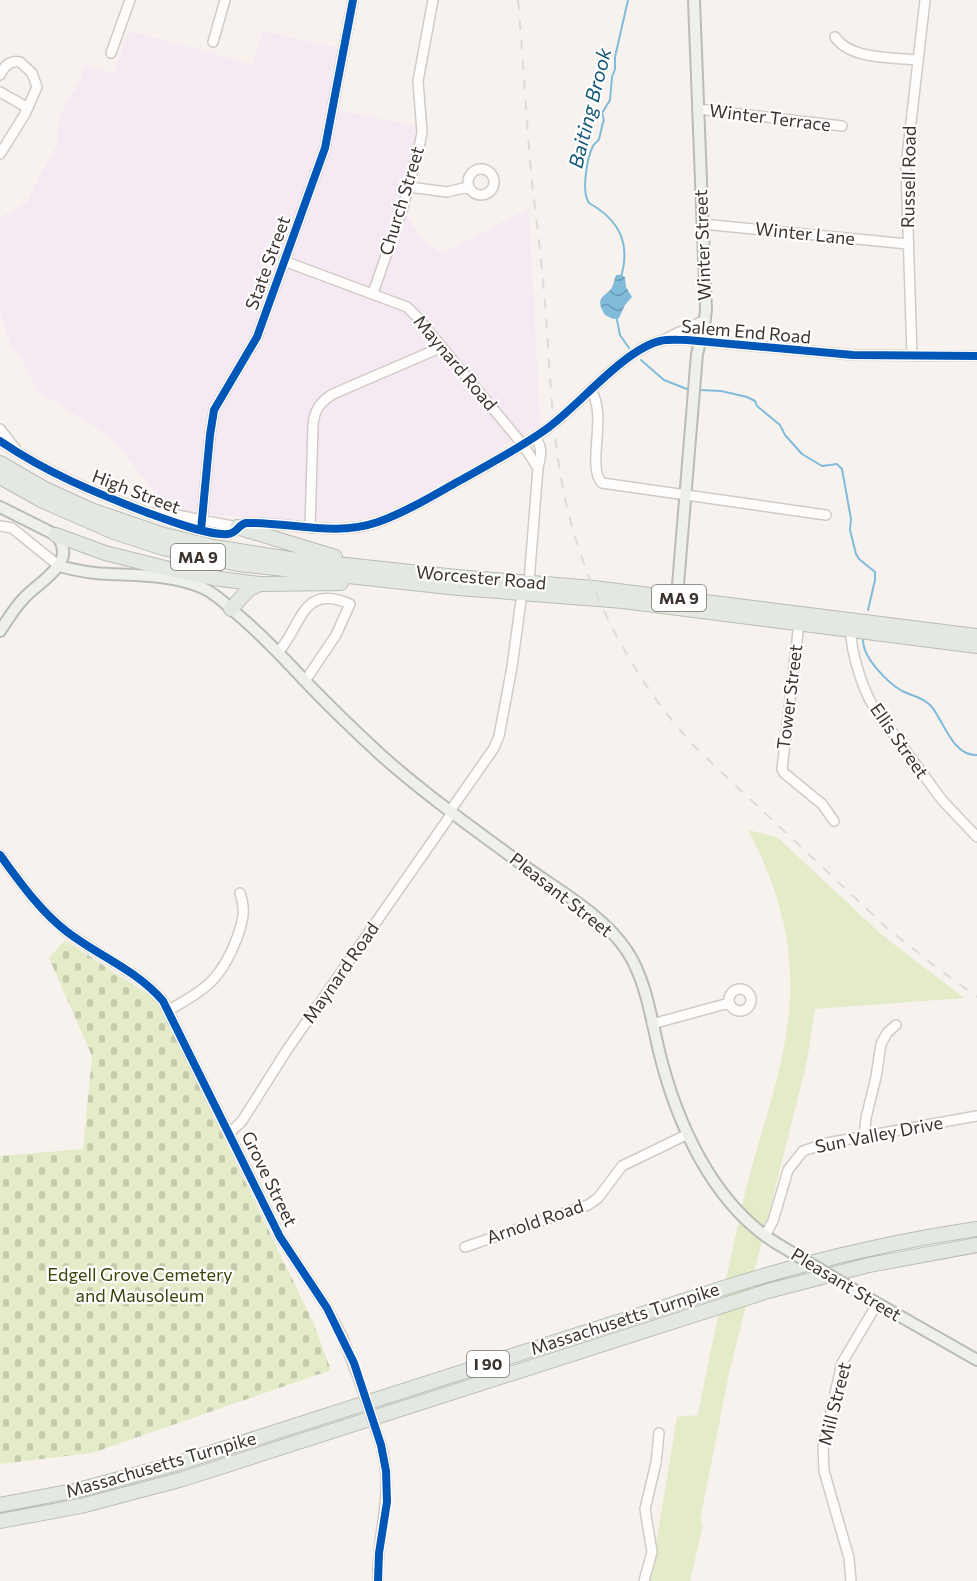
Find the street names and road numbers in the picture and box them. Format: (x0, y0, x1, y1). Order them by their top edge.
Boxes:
street label: Winter Terrace (708, 99, 832, 135)
street label: Russell Road (896, 126, 920, 228)
street label: Church Street (374, 143, 428, 258)
street label: Winter Street (689, 189, 715, 301)
street label: State Street (240, 213, 294, 313)
street label: Winter Lane (754, 217, 856, 249)
street label: Maynard Road (409, 310, 502, 415)
street label: Salem End Road (680, 314, 812, 348)
street label: High Street (89, 464, 183, 518)
road number: MA 9 (171, 544, 225, 570)
street label: Worcester Road (415, 560, 547, 594)
road number: MA 9 (652, 585, 706, 611)
street label: Tower Street (772, 643, 806, 751)
street label: Ellis Street (866, 698, 934, 782)
street label: Pleasant Street (506, 847, 617, 941)
street label: Maynard Road (297, 918, 383, 1027)
street label: Sun Valley Drive (813, 1111, 945, 1157)
street label: Grove Street (237, 1127, 302, 1230)
street label: Arnold Road (483, 1194, 586, 1248)
street label: Pleasant Street (788, 1243, 905, 1326)
street label: Massachusetts Turnpike (528, 1277, 722, 1359)
road number: I 90 (467, 1351, 509, 1377)
street label: Mill Street (813, 1360, 855, 1448)
street label: Massachusetts Turnpike (63, 1426, 259, 1502)

